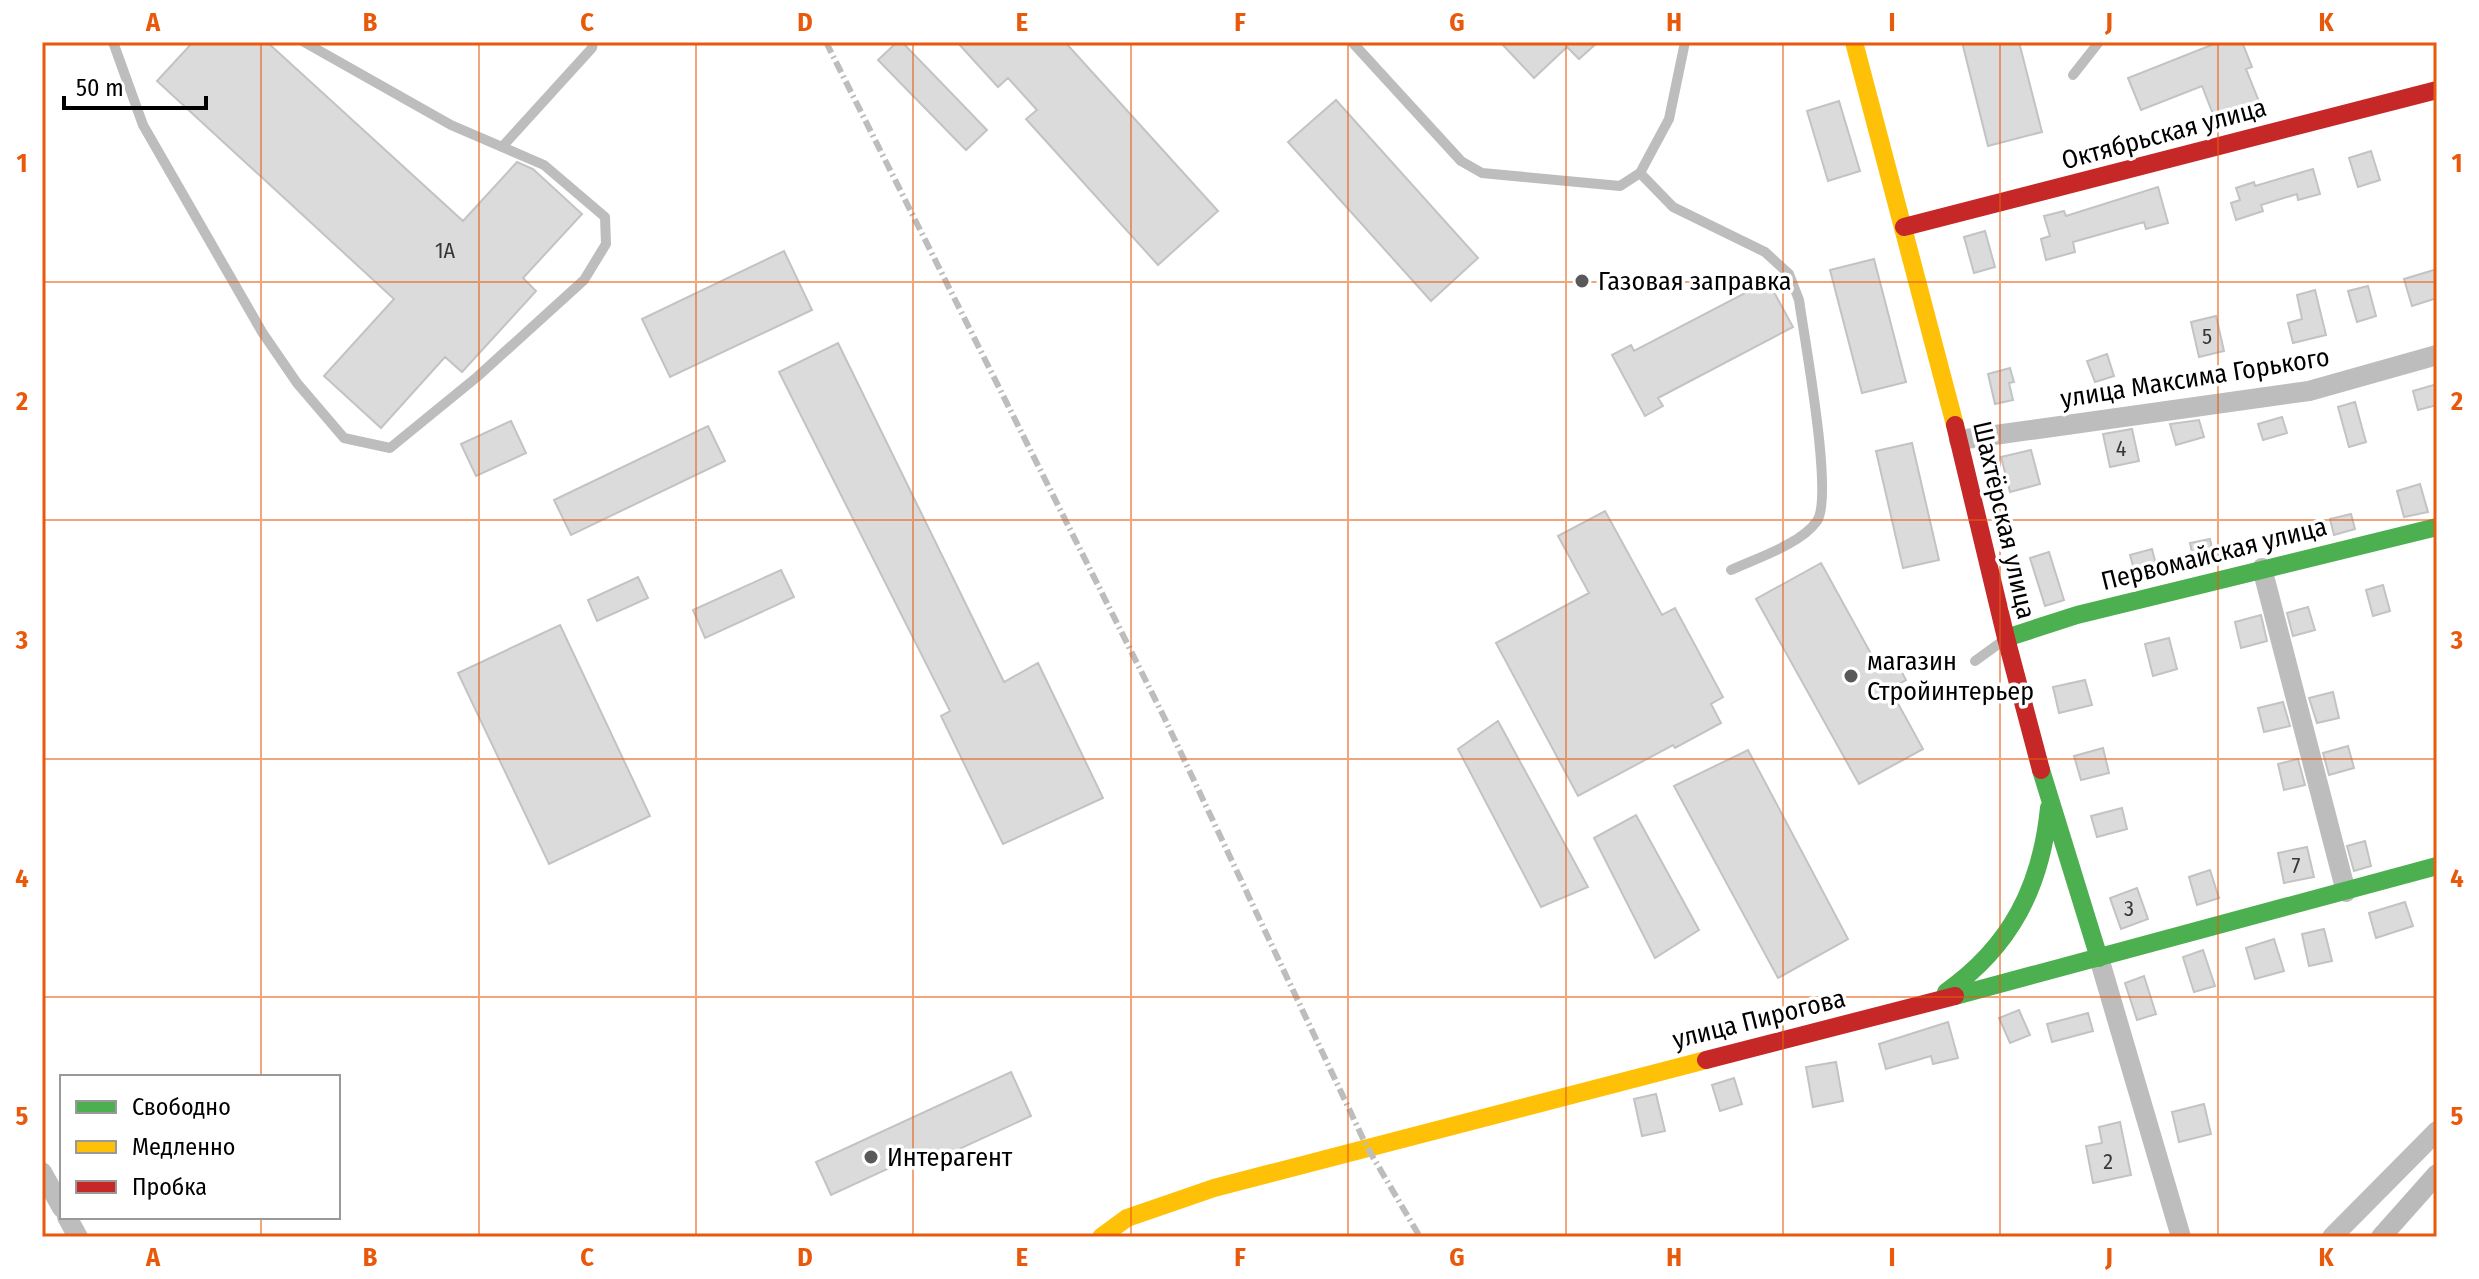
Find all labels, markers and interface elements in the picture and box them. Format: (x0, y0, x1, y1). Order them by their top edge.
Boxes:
text: A (145, 7, 161, 38)
text: B (363, 7, 378, 38)
text: C (580, 7, 594, 38)
text: D (797, 7, 813, 38)
text: E (1016, 7, 1028, 38)
text: F (1234, 7, 1246, 38)
text: G (1449, 7, 1465, 38)
text: H (1666, 7, 1682, 38)
text: I (1889, 7, 1896, 38)
text: J (2104, 7, 2113, 38)
text: K (2318, 7, 2334, 38)
scale bar (64, 60, 206, 110)
text: 50 m (76, 74, 124, 102)
street label: Октябрьская улица (2058, 92, 2270, 176)
text: 1 (17, 148, 28, 179)
text: 1 (2452, 148, 2463, 179)
house number: 1А (435, 237, 456, 264)
place label: Газовая заправка (1598, 266, 1792, 297)
marker: Газовая заправка (1573, 272, 1591, 290)
house number: 5 (2202, 323, 2212, 350)
street label: улица Максима Горького (2058, 341, 2332, 415)
text: 2 (15, 386, 28, 417)
text: 2 (2450, 386, 2463, 417)
street label: Шахтёрская улица (1966, 418, 2042, 622)
house number: 4 (2116, 435, 2127, 462)
street label: Первомайская улица (2098, 511, 2330, 597)
text: 3 (15, 625, 28, 656)
text: 3 (2450, 625, 2463, 656)
place label: магазин Стройинтерьер (1867, 646, 2034, 707)
marker: магазин Стройинтерьер (1842, 667, 1860, 685)
house number: 7 (2292, 852, 2301, 879)
text: 4 (15, 863, 29, 894)
text: 4 (2450, 863, 2464, 894)
house number: 3 (2124, 895, 2134, 922)
street label: улица Пирогова (1669, 983, 1849, 1055)
legend (60, 1075, 340, 1219)
text: Свободно (132, 1093, 231, 1121)
text: 5 (16, 1101, 29, 1132)
text: 5 (2451, 1101, 2464, 1132)
text: Медленно (132, 1133, 235, 1161)
place label: Интерагент (887, 1142, 1013, 1173)
marker: Интерагент (862, 1148, 880, 1166)
house number: 2 (2103, 1148, 2113, 1175)
text: Пробка (132, 1173, 207, 1201)
text: A (145, 1242, 161, 1273)
text: B (363, 1242, 378, 1273)
text: C (580, 1242, 594, 1273)
text: D (797, 1242, 813, 1273)
text: E (1016, 1242, 1028, 1273)
text: F (1234, 1242, 1246, 1273)
text: G (1449, 1242, 1465, 1273)
text: H (1666, 1242, 1682, 1273)
text: I (1889, 1242, 1896, 1273)
text: J (2104, 1242, 2113, 1273)
text: K (2318, 1242, 2334, 1273)

